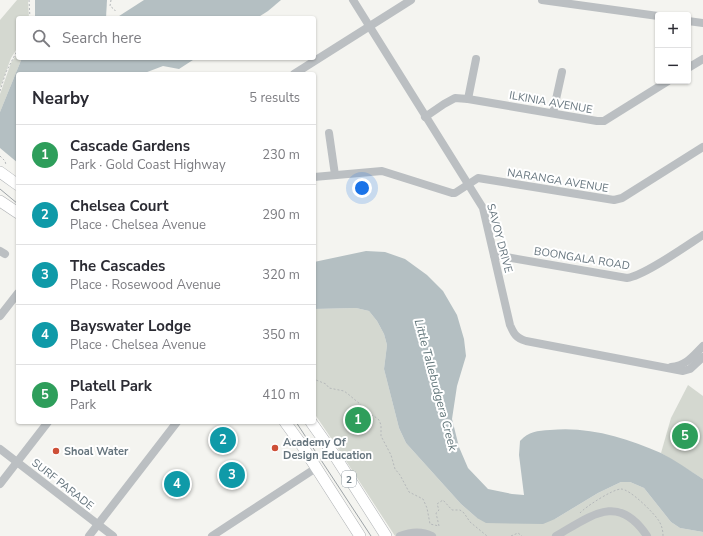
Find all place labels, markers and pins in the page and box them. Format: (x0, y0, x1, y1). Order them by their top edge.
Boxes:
pin: 1 (345, 405, 371, 435)
pin: 5 (672, 421, 698, 451)
pin: 2 (210, 425, 236, 455)
place label: Academy Of Design Education (283, 435, 372, 463)
marker: Academy Of Design Education (270, 443, 280, 453)
place label: Shoal Water (64, 444, 129, 459)
marker: Shoal Water (51, 446, 61, 456)
pin: 3 (219, 460, 245, 490)
pin: 4 (164, 469, 190, 499)

